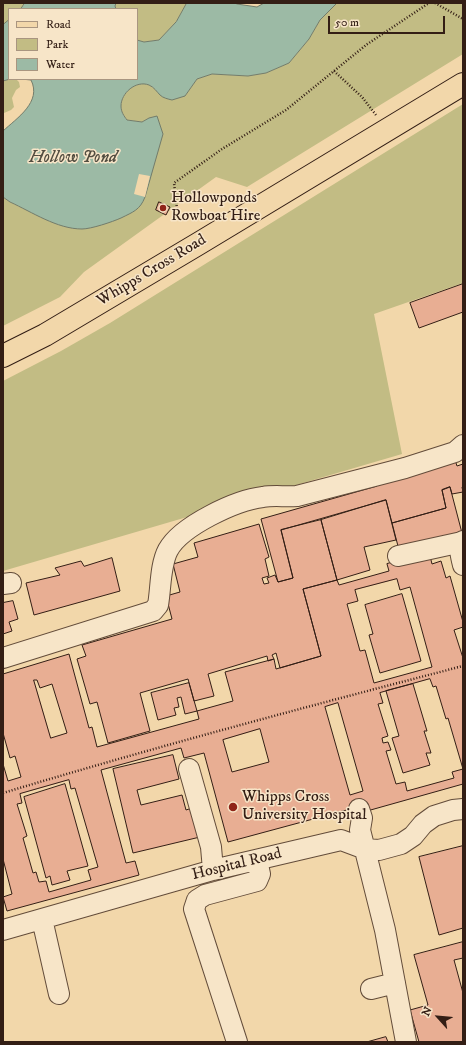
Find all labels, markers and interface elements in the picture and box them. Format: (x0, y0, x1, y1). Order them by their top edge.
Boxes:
legend (8, 8, 138, 80)
scale bar (330, 8, 447, 34)
text: 50 m (335, 15, 359, 30)
text: Road (46, 17, 71, 32)
text: Park (46, 37, 68, 52)
text: Water (46, 57, 75, 72)
water label: Hollow Pond (29, 148, 117, 168)
place label: Hollowponds Rowboat Hire (171, 189, 260, 227)
marker: Hollowponds Rowboat Hire (158, 203, 168, 213)
street label: Whipps Cross Road (94, 231, 210, 311)
place label: Whipps Cross University Hospital (242, 788, 367, 826)
marker: Whipps Cross University Hospital (227, 801, 239, 813)
street label: Hospital Road (190, 845, 284, 885)
north arrow (418, 997, 458, 1037)
text: N (419, 1004, 436, 1019)

